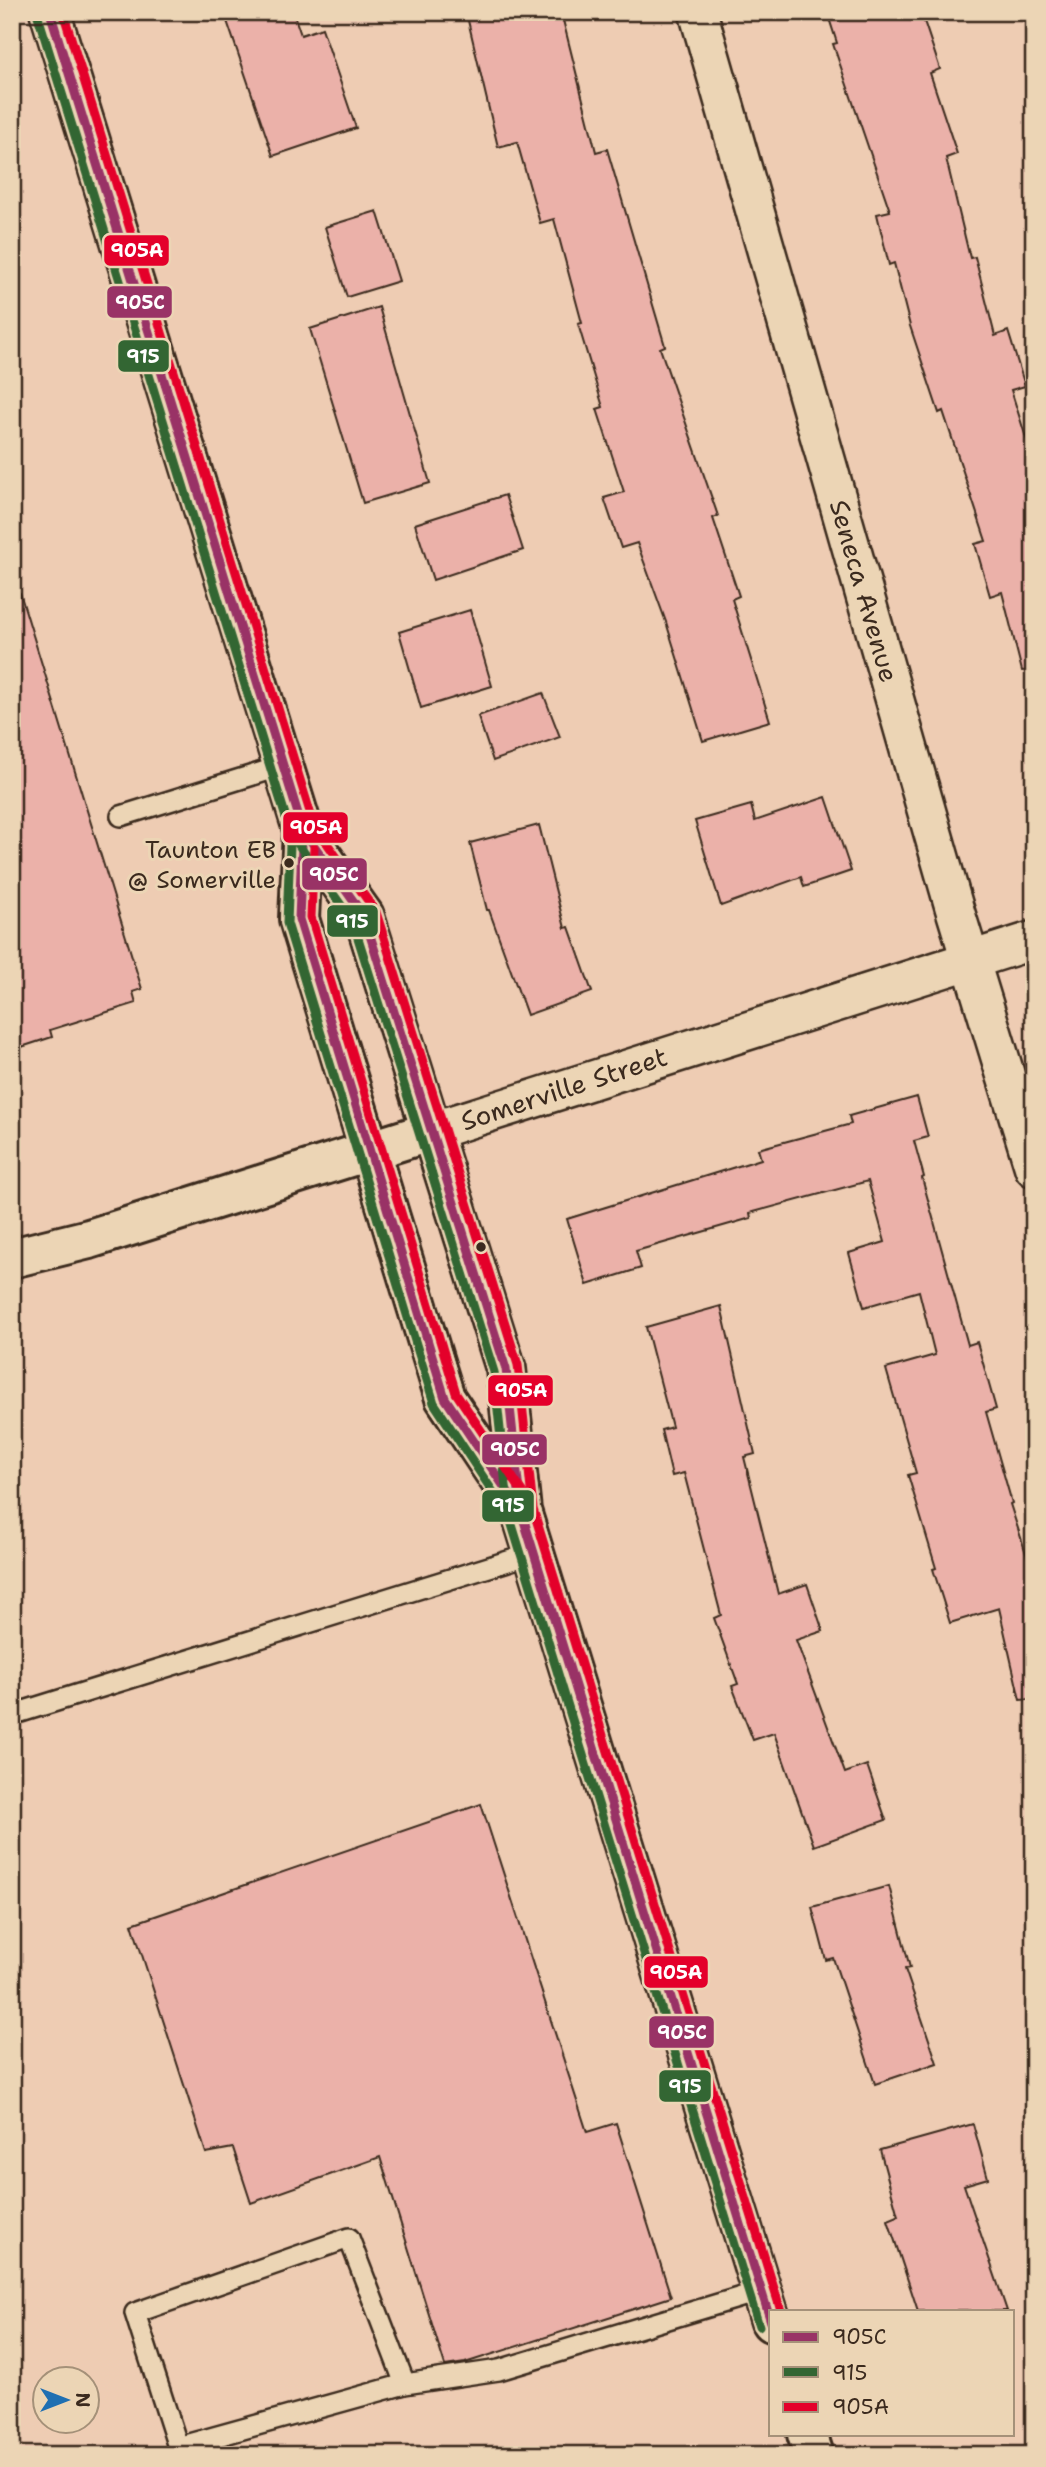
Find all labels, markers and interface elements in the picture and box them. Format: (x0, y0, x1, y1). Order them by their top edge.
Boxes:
line badge: 905A (103, 234, 170, 267)
text: 905A (111, 238, 163, 263)
line badge: 905C (106, 285, 173, 319)
text: 905C (115, 290, 165, 315)
line badge: 915 (117, 339, 170, 373)
text: 915 (126, 344, 160, 369)
street label: Seneca Avenue (822, 496, 907, 686)
line badge: 905A (282, 811, 349, 844)
text: 905A (290, 815, 342, 840)
place label: Taunton EB @ Somerville (127, 834, 276, 896)
marker: Taunton EB @ Somerville (282, 856, 296, 870)
line badge: 905C (301, 857, 368, 891)
text: 905C (309, 862, 359, 887)
line badge: 915 (326, 904, 379, 938)
text: 915 (335, 909, 369, 934)
street label: Somerville Street (456, 1039, 671, 1138)
unlabelled marker (474, 1240, 488, 1254)
line badge: 905A (487, 1374, 554, 1407)
text: 905A (495, 1378, 547, 1403)
line badge: 905C (481, 1433, 548, 1466)
text: 905C (490, 1437, 540, 1462)
line badge: 915 (481, 1489, 535, 1523)
text: 915 (491, 1493, 525, 1518)
line badge: 905A (643, 1955, 709, 1989)
text: 905A (650, 1960, 702, 1985)
line badge: 905C (648, 2015, 715, 2049)
text: 905C (657, 2020, 707, 2045)
line badge: 915 (658, 2069, 712, 2103)
text: 915 (668, 2074, 702, 2099)
legend (769, 2310, 1014, 2436)
text: 905C (832, 2323, 887, 2351)
text: 915 (832, 2359, 867, 2387)
north arrow (32, 2366, 102, 2436)
text: N (70, 2392, 95, 2408)
text: 905A (832, 2393, 889, 2421)

